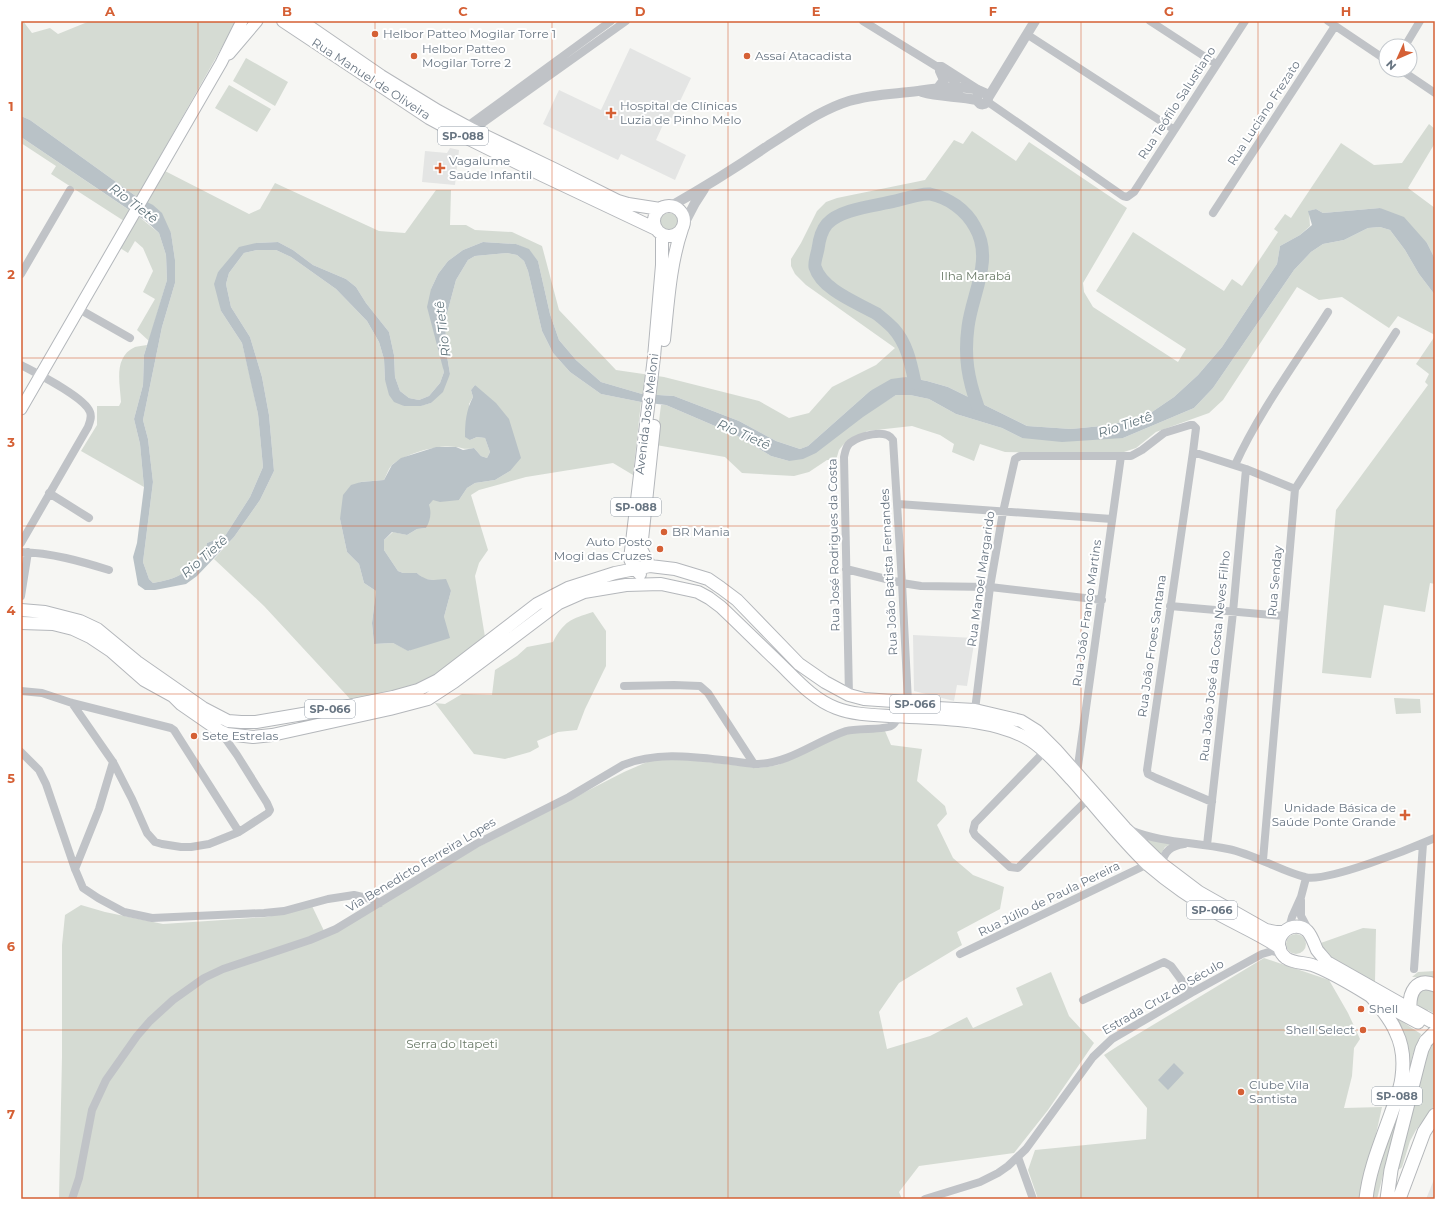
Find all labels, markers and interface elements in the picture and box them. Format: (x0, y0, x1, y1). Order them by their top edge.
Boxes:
text: A (104, 3, 116, 19)
text: B (282, 3, 292, 19)
text: C (458, 3, 468, 19)
text: D (635, 3, 646, 19)
text: E (812, 3, 821, 19)
text: F (989, 3, 997, 19)
text: G (1164, 3, 1174, 19)
text: H (1341, 3, 1351, 19)
place label: Helbor Patteo Mogilar Torre 1 (383, 26, 556, 41)
marker: Helbor Patteo Mogilar Torre 1 (370, 29, 380, 39)
street label: Rua Manuel de Oliveira (309, 35, 433, 123)
north arrow (1378, 38, 1418, 78)
place label: Helbor Patteo Mogilar Torre 2 (422, 41, 511, 70)
street label: Rua Teófilo Salustiano (1134, 43, 1219, 162)
place label: Assaí Atacadista (755, 48, 852, 63)
marker: Helbor Patteo Mogilar Torre 2 (409, 51, 419, 61)
marker: Assaí Atacadista (742, 51, 752, 61)
street label: Rua Luciano Frezato (1224, 57, 1303, 168)
text: N (1383, 57, 1399, 73)
text: 1 (8, 98, 14, 114)
place label: Hospital de Clínicas Luzia de Pinho Melo (620, 98, 741, 127)
marker: Hospital de Clínicas Luzia de Pinho Melo (605, 107, 617, 119)
road number: SP-088 (438, 127, 488, 145)
place label: Vagalume Saúde Infantil (449, 153, 532, 182)
marker: Vagalume Saúde Infantil (434, 162, 446, 174)
water label: Rio Tietê (107, 180, 161, 226)
text: 2 (7, 266, 15, 282)
park label: Ilha Marabá (941, 268, 1011, 283)
water label: Rio Tietê (431, 300, 453, 358)
street label: Avenida José Meloni (632, 352, 661, 475)
water label: Rio Tietê (1096, 408, 1154, 440)
water label: Rio Tietê (715, 415, 773, 453)
text: 3 (6, 434, 15, 450)
street label: Rua José Rodrigues da Costa (824, 458, 843, 632)
street label: Rua João Batista Fernandes (877, 488, 900, 656)
road number: SP-088 (611, 498, 661, 516)
street label: Rua Manoel Margarido (964, 510, 997, 648)
place label: BR Mania (672, 524, 730, 539)
marker: BR Mania (659, 527, 669, 537)
water label: Rio Tietê (178, 531, 231, 580)
place label: Auto Posto Mogi das Cruzes (554, 534, 652, 563)
street label: Rua João Franco Martins (1069, 538, 1104, 687)
marker: Auto Posto Mogi das Cruzes (655, 544, 665, 554)
street label: Rua Senday (1264, 544, 1285, 617)
street label: Rua João José da Costa Neves Filho (1196, 550, 1233, 762)
street label: Rua João Froes Santana (1134, 574, 1169, 718)
text: 4 (7, 602, 16, 618)
road number: SP-066 (890, 695, 940, 713)
road number: SP-066 (305, 700, 355, 718)
place label: Sete Estrelas (202, 728, 279, 743)
marker: Sete Estrelas (189, 731, 199, 741)
text: 5 (7, 770, 15, 786)
place label: Unidade Básica de Saúde Ponte Grande (1272, 800, 1396, 829)
marker: Unidade Básica de Saúde Ponte Grande (1399, 809, 1411, 821)
street label: Via Benedicto Ferreira Lopes (343, 814, 498, 915)
street label: Rua Júlio de Paula Pereira (975, 858, 1122, 939)
road number: SP-066 (1187, 901, 1237, 919)
text: 6 (7, 938, 16, 954)
street label: Estrada Cruz do Século (1099, 956, 1226, 1038)
place label: Shell (1369, 1001, 1398, 1016)
marker: Shell (1356, 1004, 1366, 1014)
place label: Shell Select (1286, 1022, 1355, 1037)
marker: Shell Select (1358, 1025, 1368, 1035)
park label: Serra do Itapeti (406, 1036, 498, 1051)
place label: Clube Vila Santista (1249, 1077, 1309, 1106)
marker: Clube Vila Santista (1236, 1087, 1246, 1097)
road number: SP-088 (1372, 1087, 1422, 1105)
text: 7 (7, 1106, 15, 1122)

